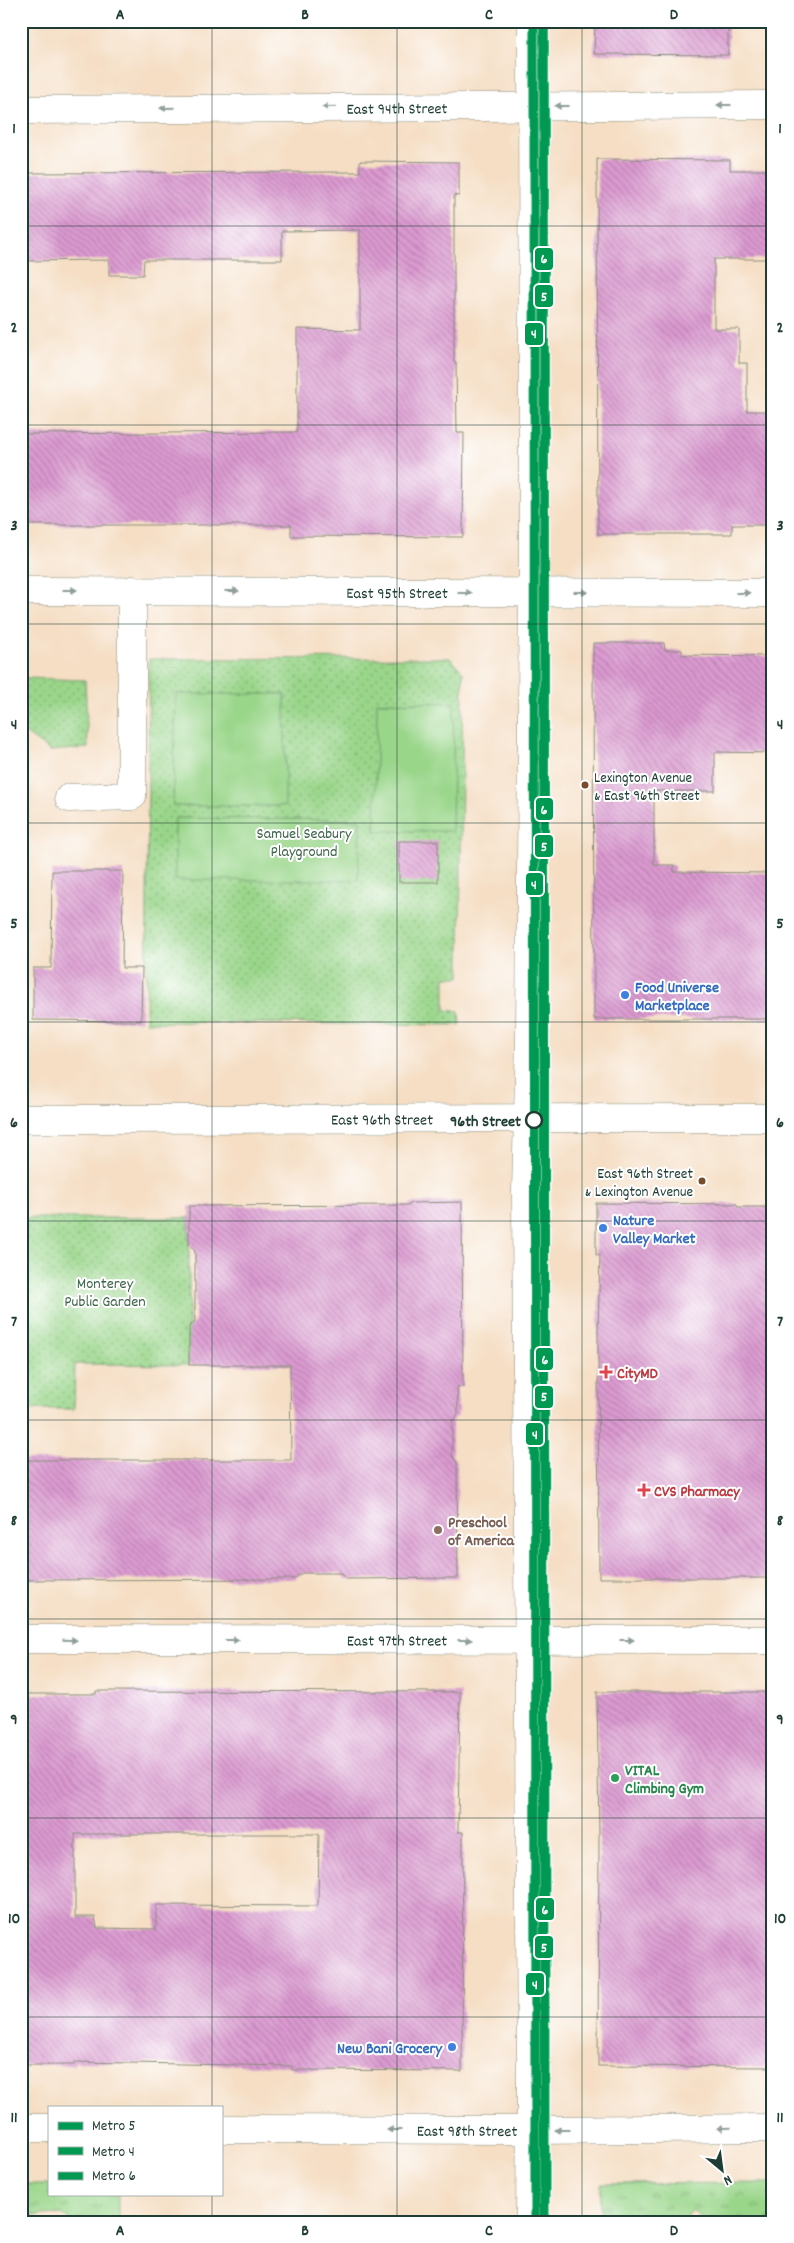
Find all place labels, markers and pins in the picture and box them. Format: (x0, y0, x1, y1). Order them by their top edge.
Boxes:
place label: Lexington Avenue & East 96th Street (594, 768, 700, 808)
marker: Lexington Avenue & East 96th Street (580, 780, 590, 790)
place label: Food Universe Marketplace (635, 977, 719, 1018)
marker: Food Universe Marketplace (619, 989, 631, 1001)
place label: 96th Street (450, 1111, 521, 1134)
marker: 96th Street (525, 1111, 543, 1129)
place label: East 96th Street & Lexington Avenue (585, 1164, 693, 1204)
marker: East 96th Street & Lexington Avenue (697, 1176, 707, 1186)
place label: Nature Valley Market (613, 1210, 695, 1251)
marker: Nature Valley Market (597, 1222, 609, 1234)
place label: CityMD (617, 1363, 659, 1386)
marker: CityMD (599, 1365, 613, 1379)
place label: CVS Pharmacy (654, 1481, 741, 1504)
marker: CVS Pharmacy (638, 1484, 650, 1496)
place label: Preschool of America (448, 1512, 515, 1553)
marker: Preschool of America (432, 1524, 444, 1536)
place label: VITAL Climbing Gym (625, 1760, 704, 1801)
marker: VITAL Climbing Gym (609, 1772, 621, 1784)
place label: New Bani Grocery (337, 2038, 444, 2061)
marker: New Bani Grocery (446, 2041, 458, 2053)

